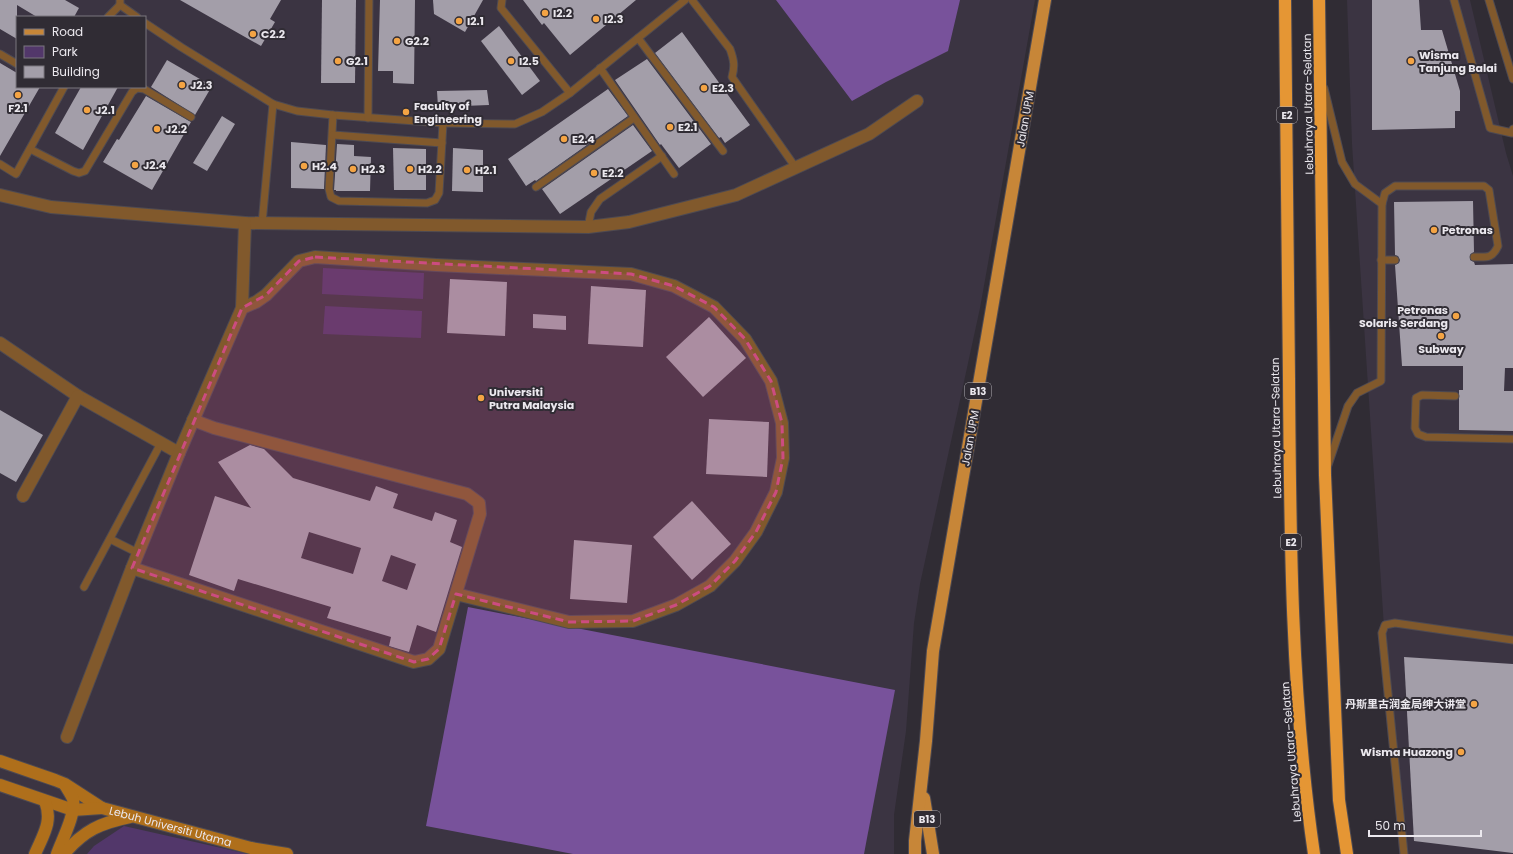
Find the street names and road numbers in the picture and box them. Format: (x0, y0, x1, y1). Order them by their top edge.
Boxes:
street label: Lebuhraya Utara–Selatan (1299, 33, 1317, 175)
street label: Jalan UPM (1012, 90, 1038, 148)
road number: E2 (1277, 107, 1297, 123)
street label: Lebuhraya Utara–Selatan (1267, 357, 1285, 499)
road number: B13 (965, 383, 991, 399)
street label: Jalan UPM (957, 409, 983, 467)
road number: E2 (1281, 534, 1301, 550)
street label: Lebuhraya Utara–Selatan (1277, 681, 1305, 823)
street label: Lebuh Universiti Utama (108, 802, 234, 850)
road number: B13 (914, 811, 940, 827)

